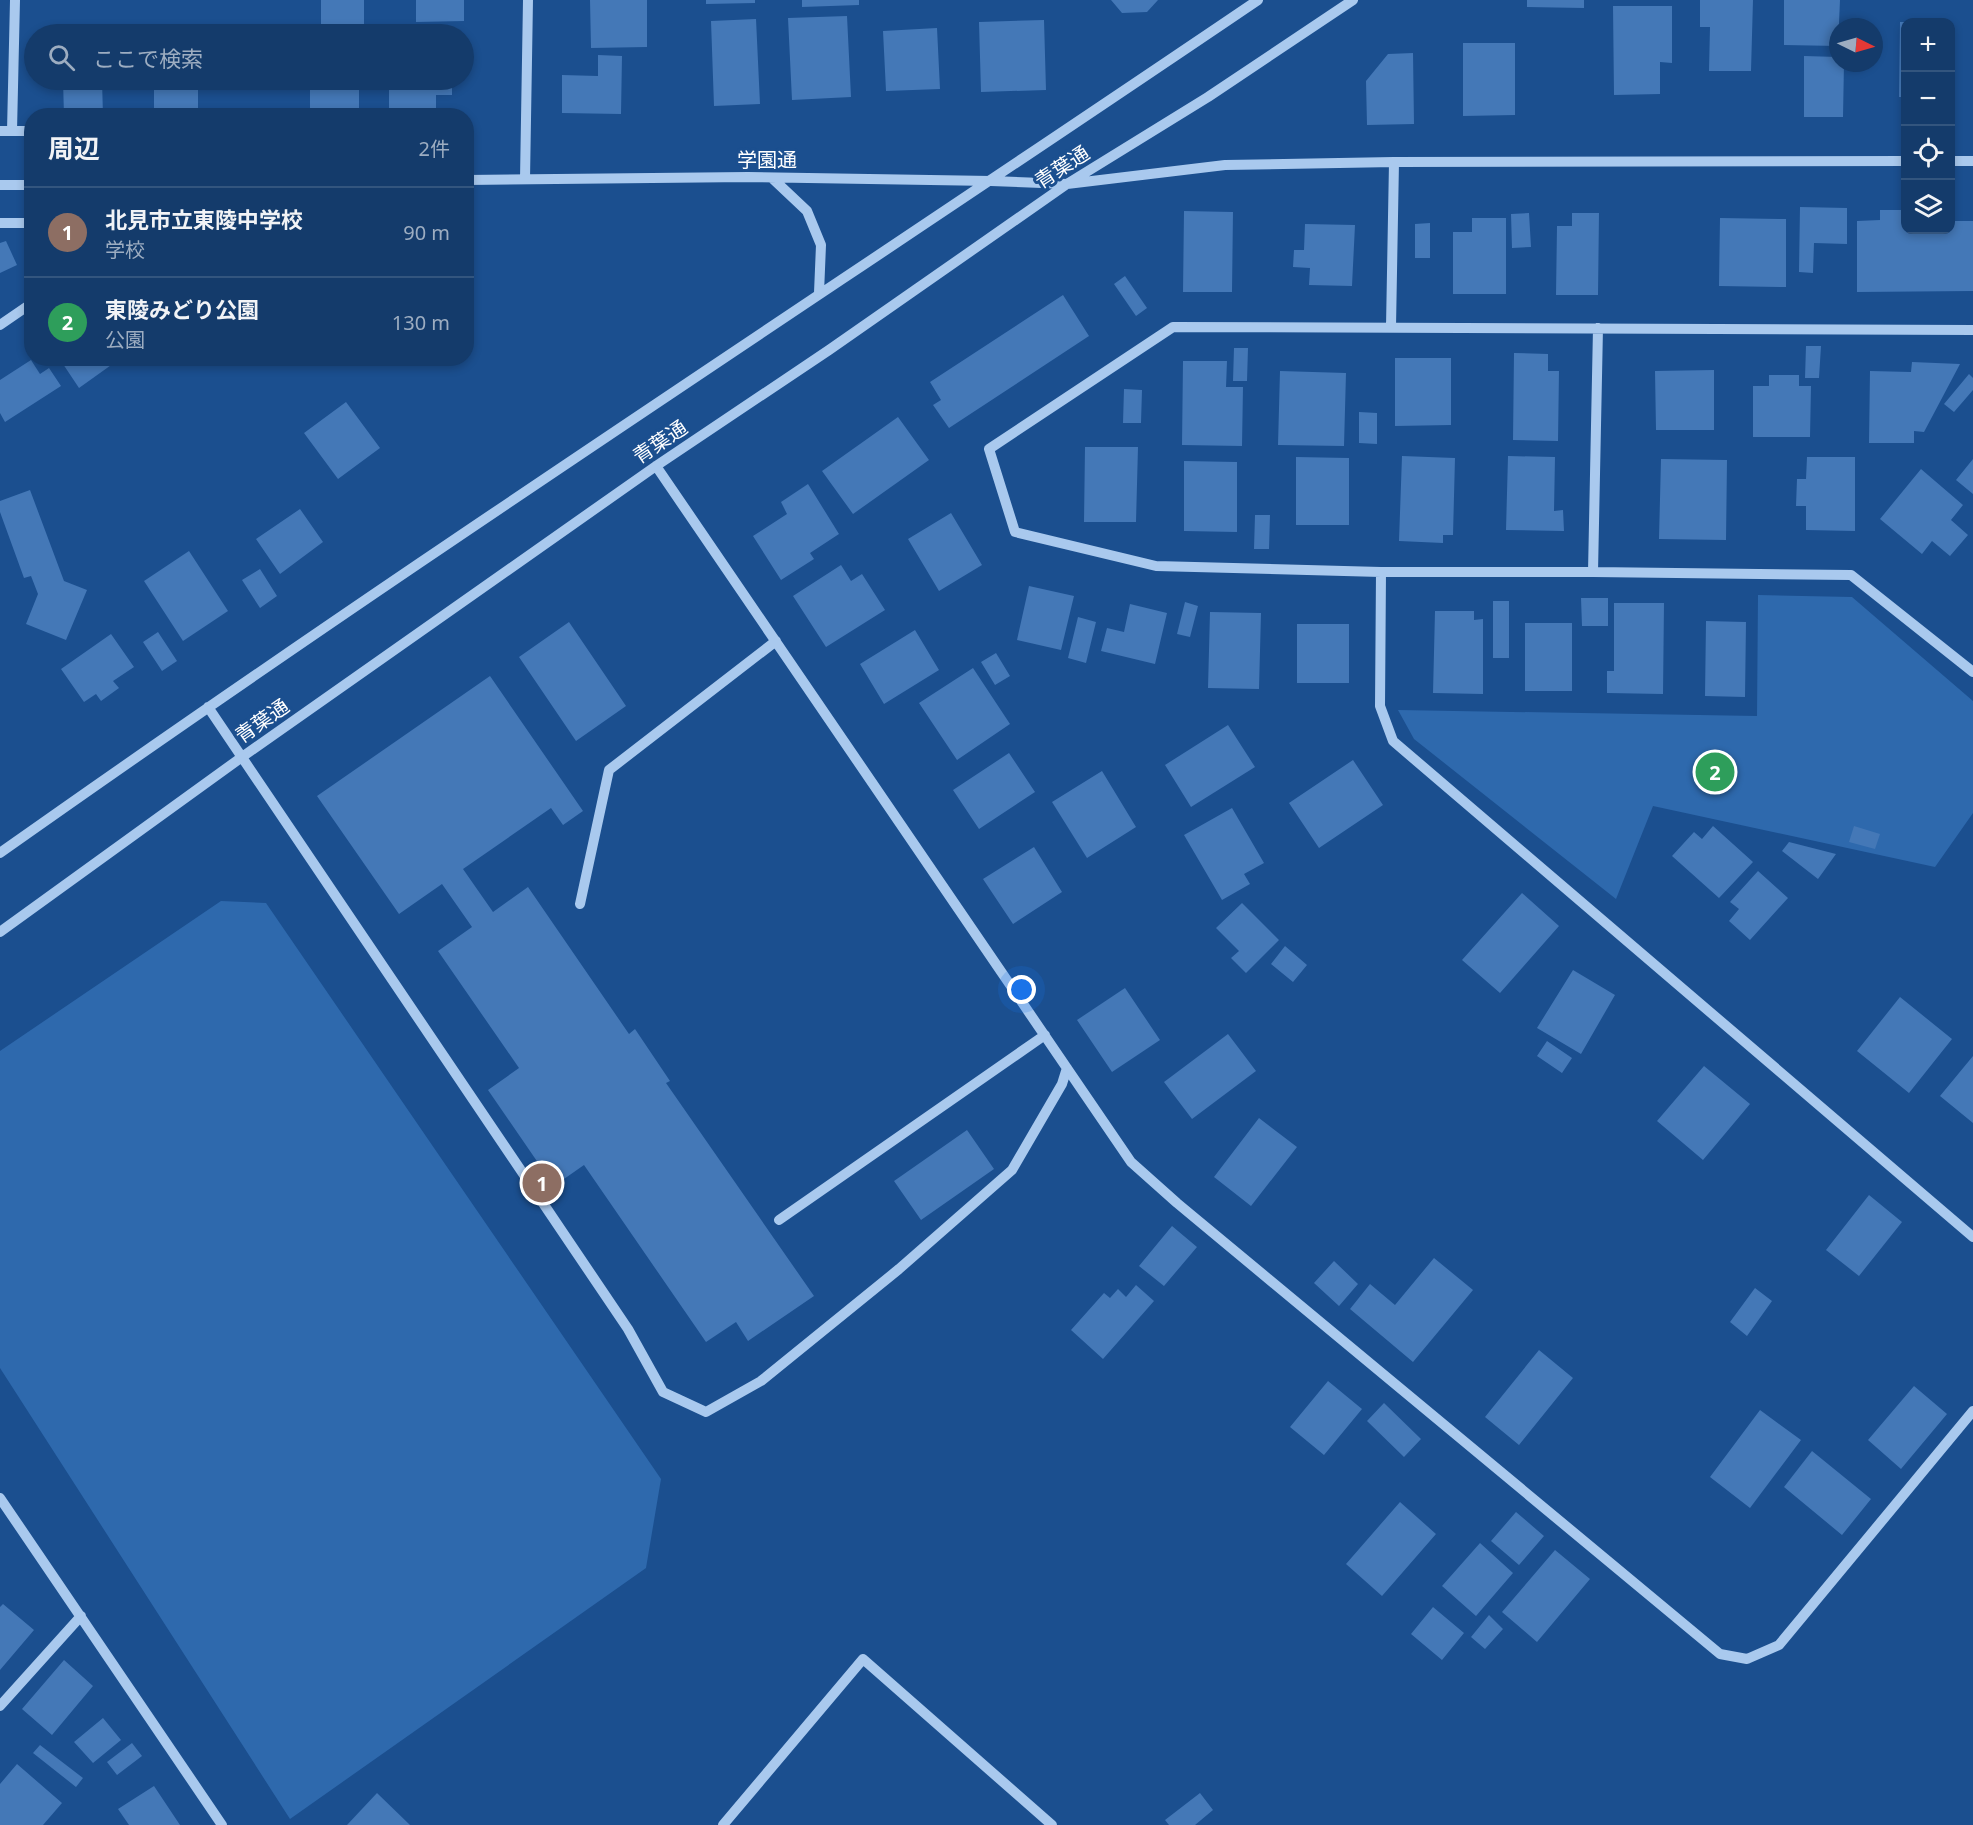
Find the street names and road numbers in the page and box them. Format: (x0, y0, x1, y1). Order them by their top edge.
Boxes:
street label: 青葉通 (1029, 139, 1094, 194)
street label: 学園通 (737, 146, 797, 173)
street label: 青葉通 (627, 414, 692, 470)
street label: 青葉通 (229, 692, 294, 749)

